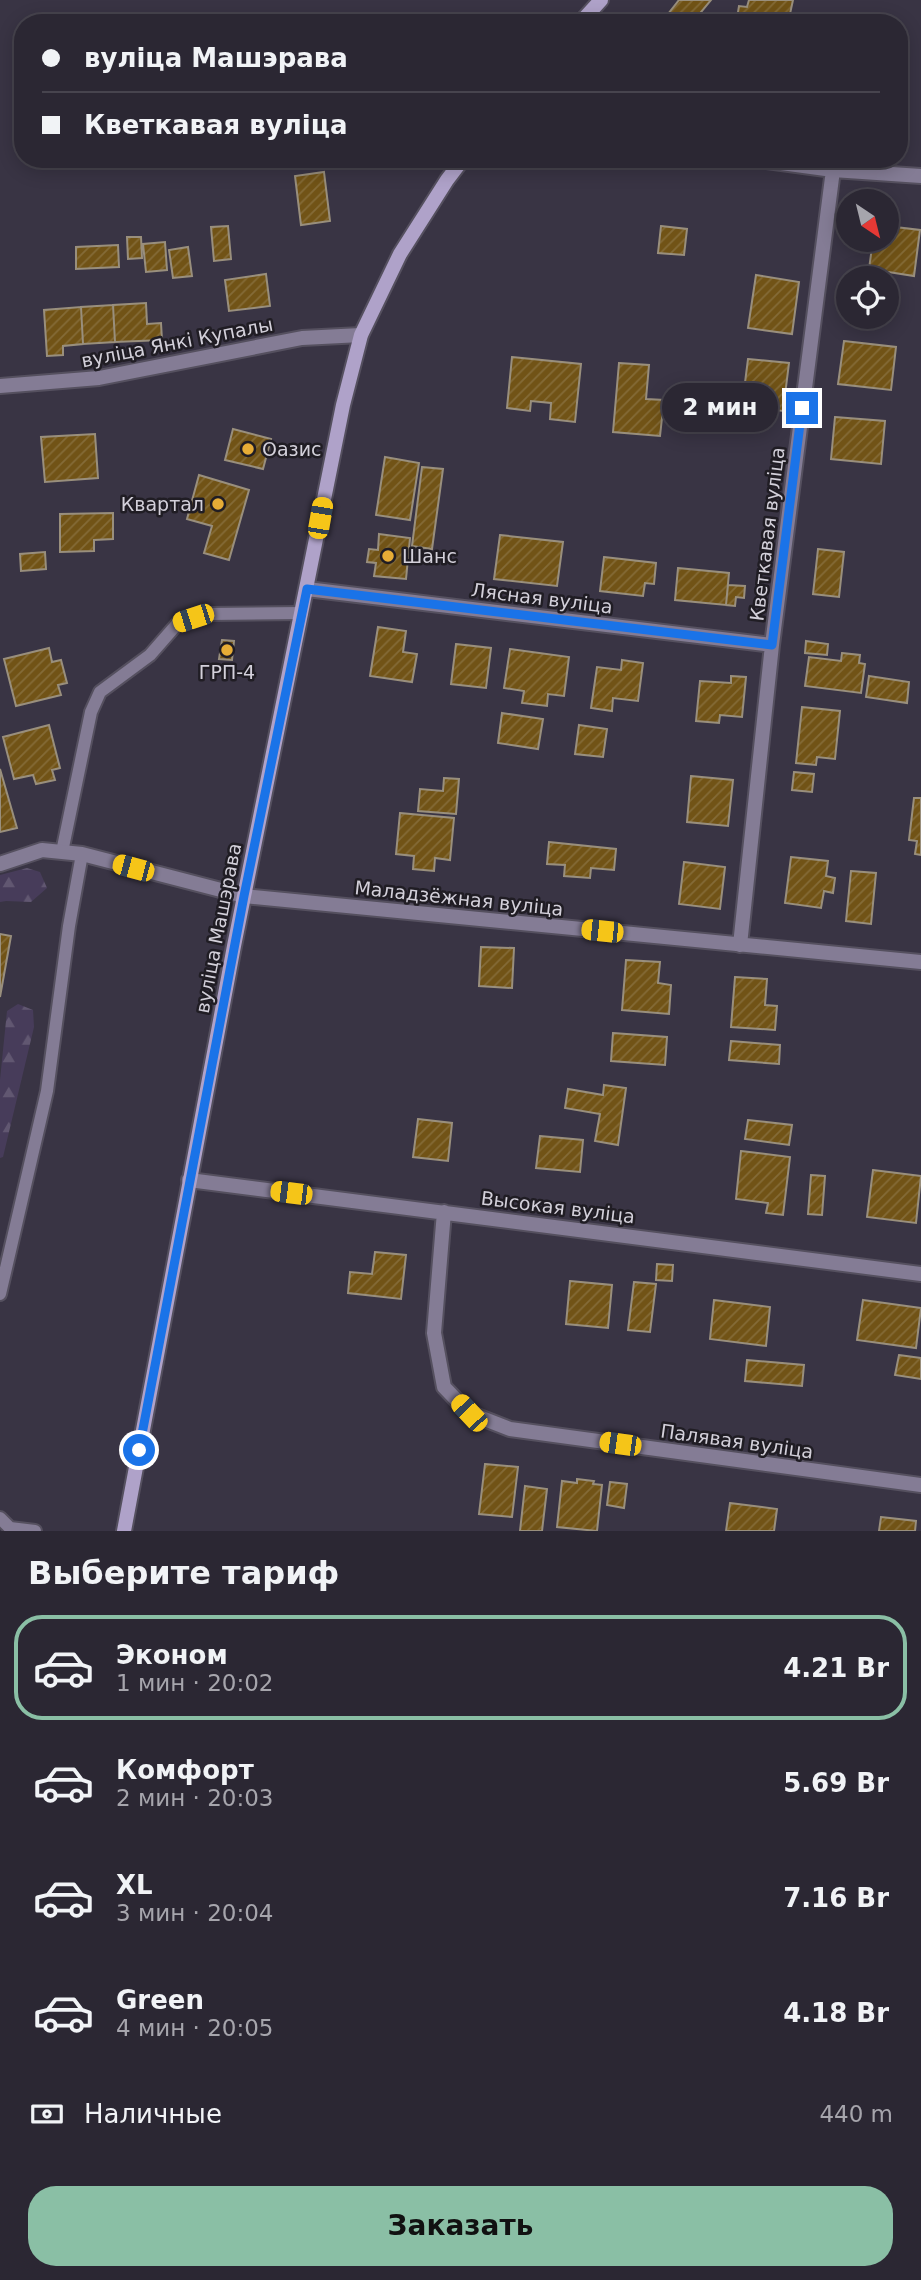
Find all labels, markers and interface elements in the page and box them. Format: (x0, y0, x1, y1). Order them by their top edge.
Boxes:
text: вуліца Машэрава (84, 43, 348, 73)
text: Кветкавая вуліца (84, 110, 348, 140)
north arrow (836, 189, 900, 252)
map controls (836, 189, 899, 329)
button: locate (836, 266, 899, 329)
street label: вуліца Янкі Купалы (79, 313, 275, 371)
callout: 2 мин (662, 384, 778, 432)
route end (786, 392, 818, 424)
text: 2 мин (683, 394, 757, 420)
place label: Оазис (262, 438, 322, 460)
marker: Оазис (240, 441, 256, 457)
street label: Кветкавая вуліца (745, 446, 789, 622)
place label: Квартал (121, 493, 204, 515)
car (307, 495, 334, 541)
marker: Квартал (210, 496, 226, 512)
place label: Шанс (402, 545, 457, 567)
marker: Шанс (380, 548, 396, 564)
street label: Лясная вуліца (470, 578, 614, 618)
car (170, 602, 217, 634)
marker: ГРП-4 (219, 642, 235, 658)
place label: ГРП-4 (199, 661, 255, 683)
street label: вуліца Машэрава (191, 841, 245, 1015)
car (110, 852, 157, 884)
street label: Маладзёжная вуліца (353, 876, 565, 920)
car (581, 918, 624, 944)
car (269, 1180, 314, 1206)
street label: Высокая вуліца (480, 1187, 636, 1227)
car (447, 1390, 492, 1436)
street label: Палявая вуліца (659, 1419, 815, 1463)
car (598, 1431, 643, 1457)
route start (123, 1434, 155, 1466)
text: Выберите тариф (28, 1554, 339, 1592)
icon: car (32, 1636, 95, 1699)
text: Эконом (116, 1640, 228, 1670)
text: 4.21 Br (783, 1653, 889, 1683)
text: 1 мин · 20:02 (116, 1670, 274, 1696)
icon: car (32, 1751, 95, 1814)
text: Комфорт (116, 1755, 254, 1785)
text: 5.69 Br (783, 1768, 889, 1798)
text: 2 мин · 20:03 (116, 1785, 274, 1811)
icon: car (32, 1866, 95, 1929)
text: XL (116, 1870, 153, 1900)
text: 7.16 Br (783, 1883, 889, 1913)
text: 3 мин · 20:04 (116, 1900, 274, 1926)
icon: car (32, 1981, 95, 2044)
text: Green (116, 1985, 204, 2015)
text: 4.18 Br (783, 1998, 889, 2028)
text: 4 мин · 20:05 (116, 2015, 274, 2041)
icon: cash (28, 2095, 66, 2133)
text: Наличные (84, 2099, 222, 2129)
text: 440 m (819, 2101, 893, 2127)
button: Заказать (28, 2186, 893, 2266)

